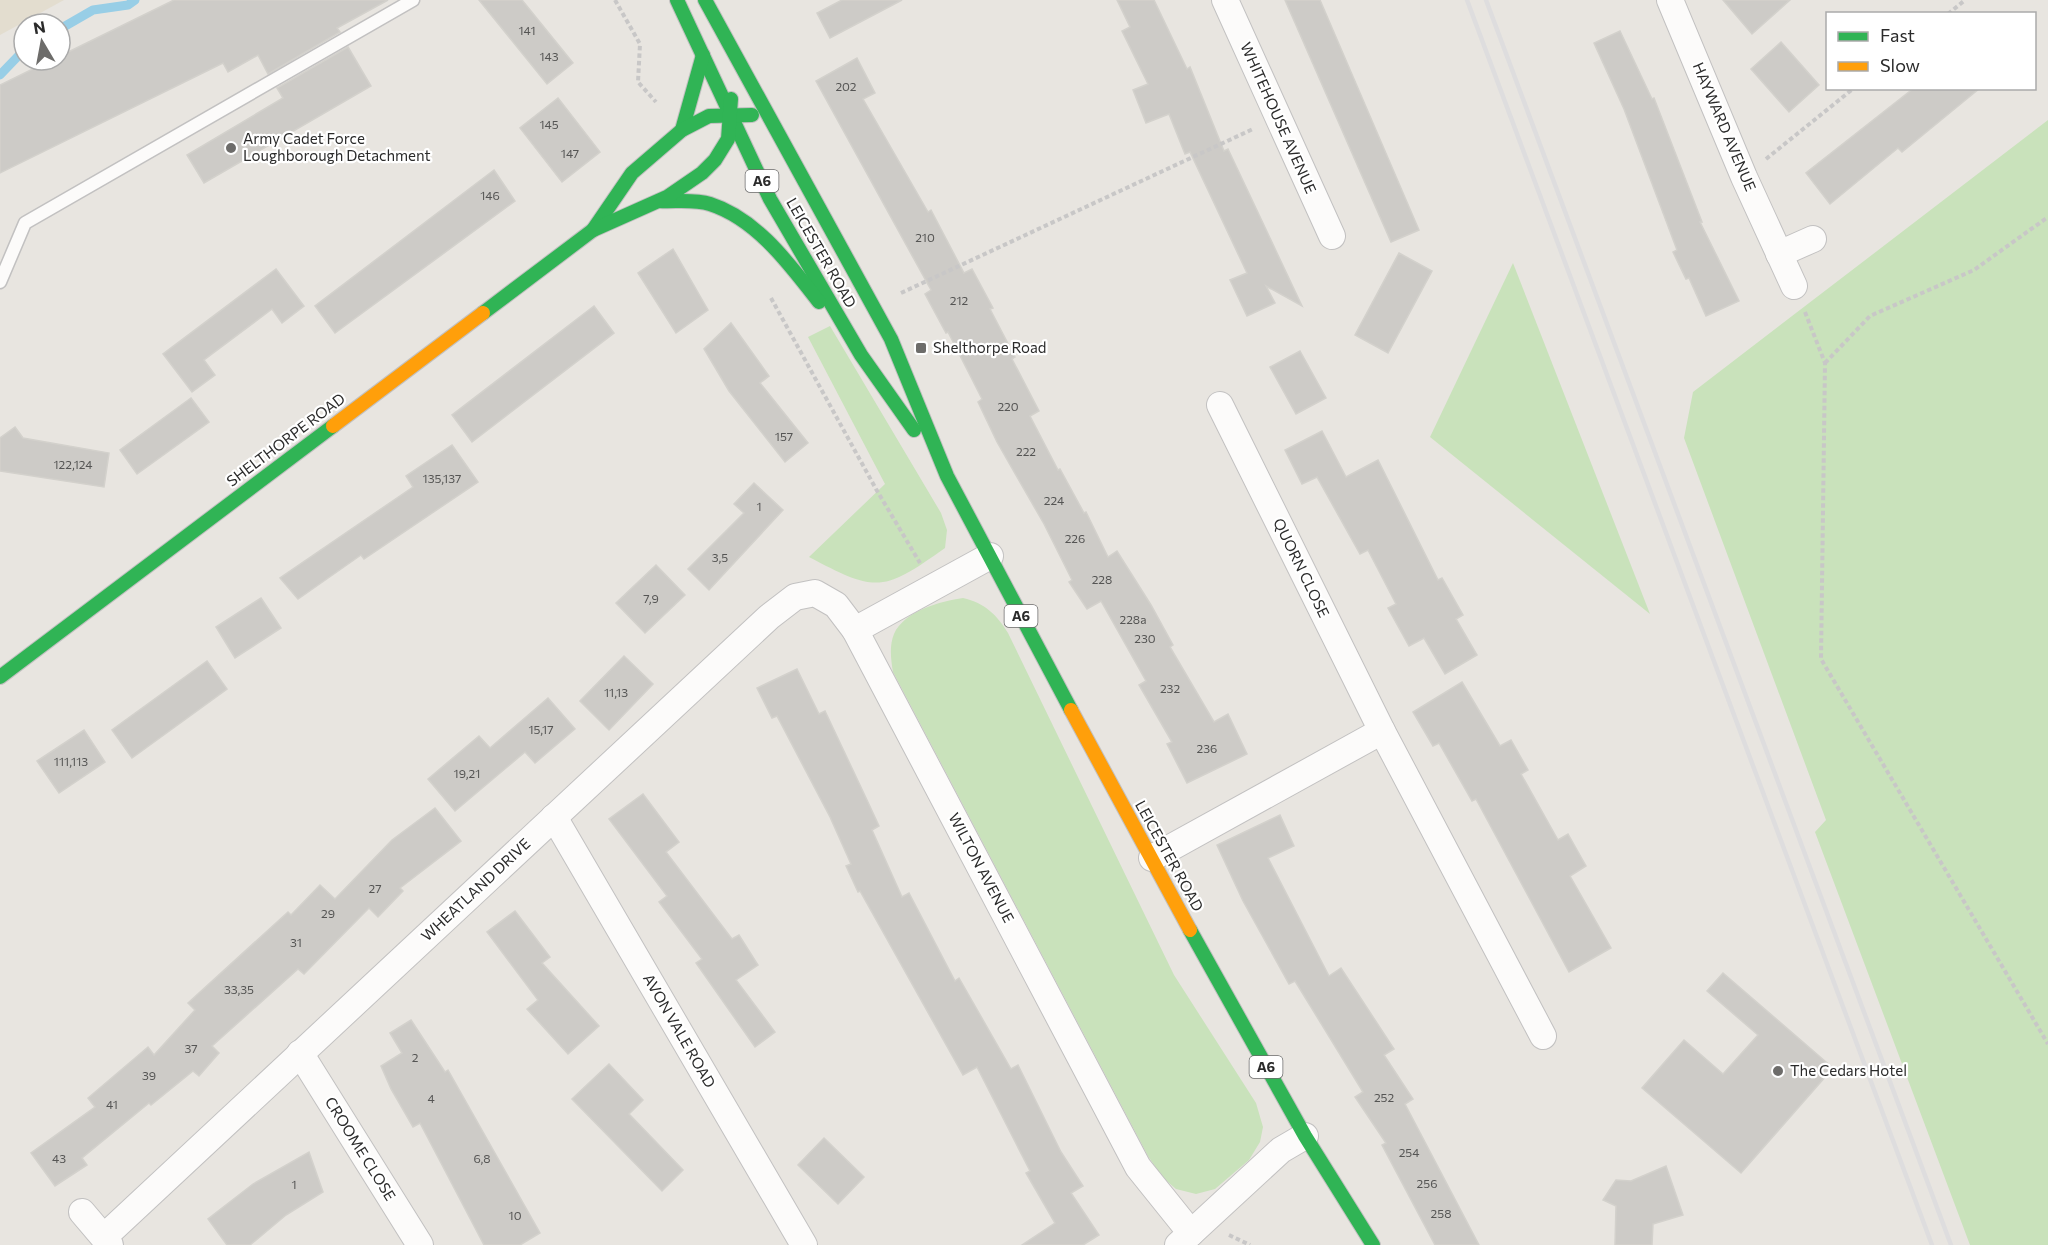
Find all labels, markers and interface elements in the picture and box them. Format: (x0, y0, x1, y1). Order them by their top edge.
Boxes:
north arrow (12, 12, 72, 72)
legend (1826, 12, 2036, 90)
text: N (32, 16, 47, 37)
house number: 141 (518, 23, 536, 37)
text: Fast (1880, 24, 1915, 46)
street label: WHITEHOUSE AVENUE (1237, 39, 1321, 196)
house number: 143 (539, 49, 559, 63)
text: Slow (1880, 54, 1920, 76)
street label: HAYWARD AVENUE (1690, 59, 1760, 194)
house number: 202 (835, 79, 857, 93)
house number: 145 (539, 117, 559, 131)
place label: Army Cadet Force Loughborough Detachment (243, 129, 431, 164)
marker: Army Cadet Force Loughborough Detachment (224, 141, 238, 155)
house number: 147 (561, 146, 579, 160)
road number: A6 (746, 170, 778, 192)
house number: 146 (480, 188, 500, 202)
street label: LEICESTER ROAD (783, 194, 861, 311)
house number: 210 (915, 230, 935, 244)
house number: 212 (950, 293, 969, 307)
place label: Shelthorpe Road (933, 338, 1047, 356)
marker: Shelthorpe Road (914, 341, 928, 355)
street label: SHELTHORPE ROAD (223, 389, 348, 490)
house number: 220 (997, 399, 1019, 413)
house number: 157 (775, 429, 793, 443)
house number: 222 (1016, 444, 1036, 458)
house number: 122,124 (53, 457, 93, 471)
house number: 135,137 (423, 471, 461, 485)
house number: 224 (1044, 493, 1064, 507)
house number: 1 (756, 499, 762, 513)
street label: QUORN CLOSE (1270, 515, 1334, 620)
house number: 226 (1065, 531, 1085, 545)
house number: 3,5 (712, 550, 728, 564)
house number: 228 (1092, 572, 1112, 586)
house number: 7,9 (643, 591, 659, 605)
road number: A6 (1004, 605, 1038, 627)
house number: 228a (1120, 612, 1146, 626)
house number: 230 (1134, 631, 1156, 645)
house number: 232 (1160, 681, 1180, 695)
house number: 11,13 (604, 685, 628, 699)
house number: 15,17 (528, 722, 554, 736)
house number: 236 (1197, 741, 1217, 755)
house number: 111,113 (54, 754, 88, 768)
house number: 19,21 (454, 766, 480, 780)
street label: LEICESTER ROAD (1132, 797, 1208, 914)
street label: WILTON AVENUE (945, 810, 1018, 926)
street label: WHEATLAND DRIVE (417, 834, 534, 945)
house number: 27 (369, 881, 381, 895)
house number: 29 (321, 906, 335, 920)
house number: 31 (290, 935, 302, 949)
street label: AVON VALE ROAD (640, 970, 720, 1091)
house number: 33,35 (224, 982, 254, 996)
house number: 37 (184, 1041, 198, 1055)
house number: 2 (412, 1050, 419, 1064)
road number: A6 (1250, 1056, 1282, 1078)
place label: The Cedars Hotel (1790, 1061, 1907, 1079)
marker: The Cedars Hotel (1771, 1064, 1785, 1078)
house number: 39 (142, 1068, 156, 1082)
house number: 252 (1374, 1090, 1394, 1104)
house number: 4 (427, 1091, 435, 1105)
street label: CROOME CLOSE (322, 1093, 400, 1204)
house number: 41 (106, 1097, 118, 1111)
house number: 254 (1399, 1145, 1419, 1159)
house number: 43 (52, 1151, 66, 1165)
house number: 6,8 (474, 1151, 490, 1165)
house number: 256 (1417, 1176, 1437, 1190)
house number: 1 (291, 1177, 297, 1191)
house number: 258 (1431, 1206, 1451, 1220)
house number: 10 (509, 1208, 522, 1222)

